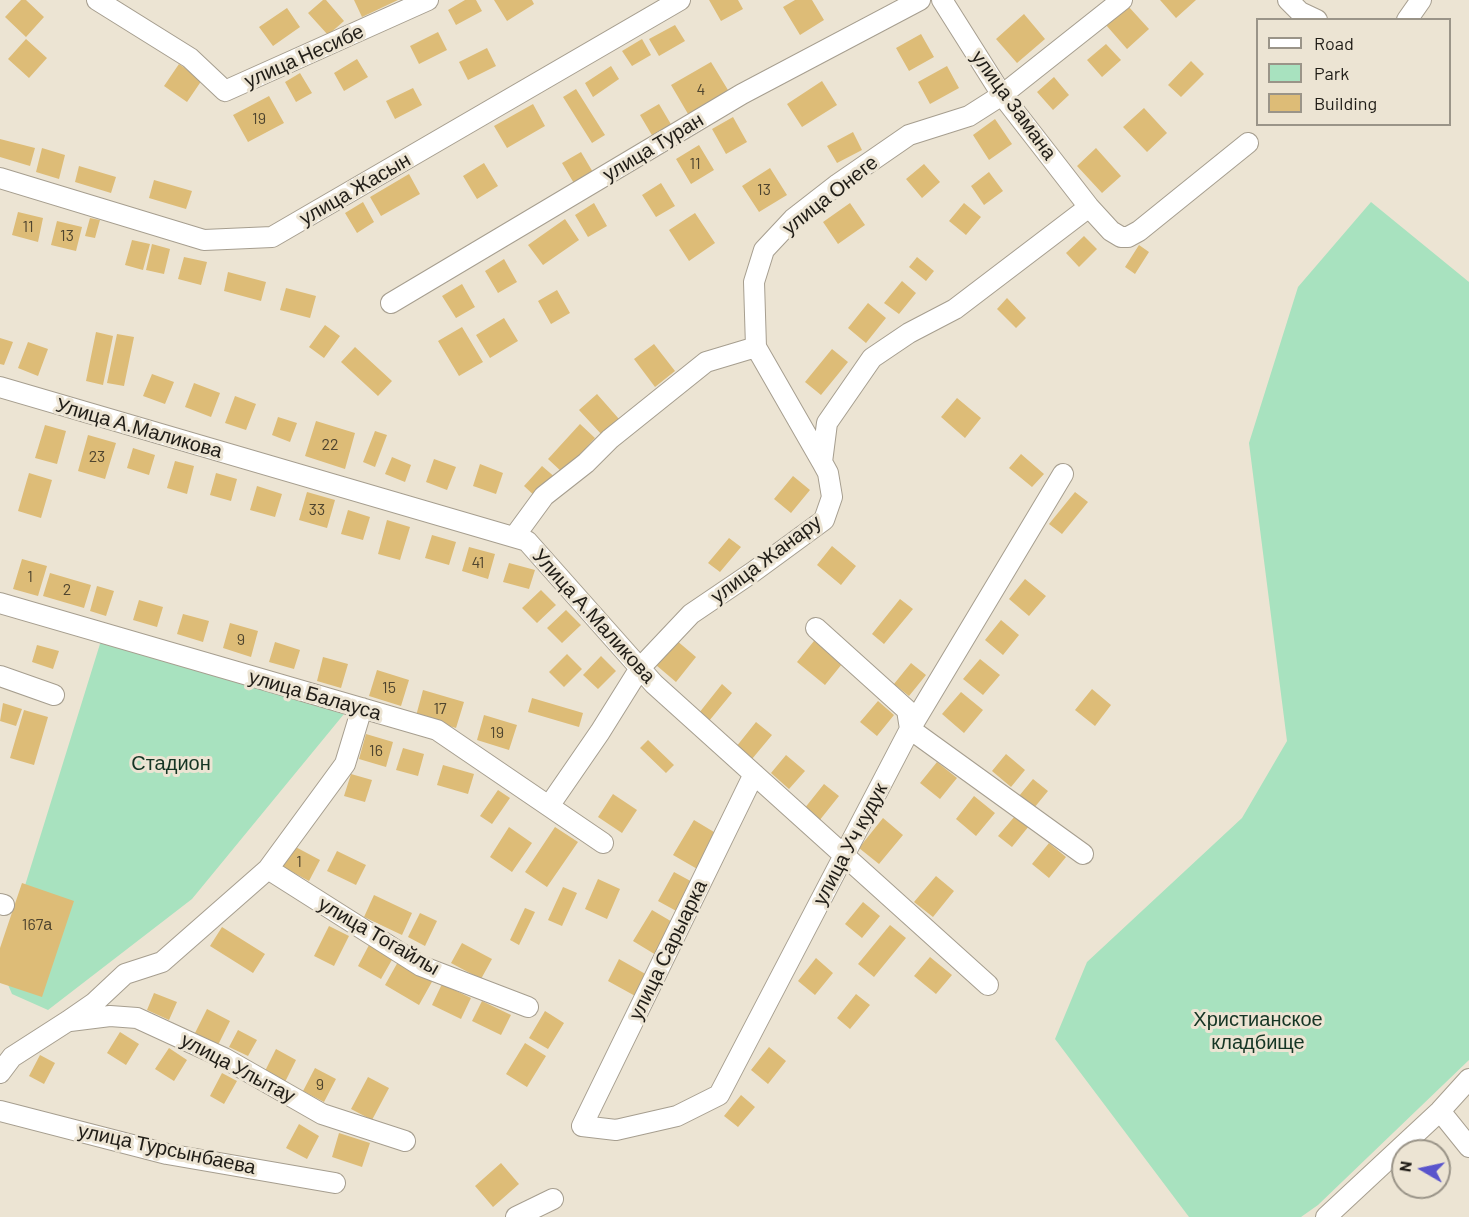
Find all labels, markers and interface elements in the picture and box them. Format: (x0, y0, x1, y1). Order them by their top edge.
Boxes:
legend (1256, 18, 1451, 126)
street label: улица Несибе (241, 19, 367, 93)
text: Road (1314, 32, 1354, 54)
street label: улица Замана (966, 46, 1062, 164)
text: Park (1314, 62, 1349, 84)
house number: 4 (697, 80, 705, 100)
text: Building (1314, 92, 1377, 114)
street label: улица Туран (598, 108, 708, 186)
house number: 19 (252, 109, 266, 129)
street label: улица Жасын (295, 148, 415, 230)
street label: улица Онеге (777, 150, 883, 240)
house number: 11 (689, 154, 701, 174)
house number: 13 (757, 180, 771, 200)
house number: 11 (22, 217, 34, 237)
house number: 13 (60, 226, 74, 246)
street label: Улица А.Маликова (53, 393, 225, 463)
house number: 22 (321, 435, 339, 455)
house number: 23 (89, 447, 105, 467)
house number: 33 (309, 500, 325, 520)
street label: улица Жанару (706, 510, 826, 608)
street label: Улица А.Маликова (527, 544, 661, 688)
house number: 41 (472, 553, 484, 573)
house number: 1 (27, 567, 33, 587)
house number: 2 (63, 580, 71, 600)
house number: 9 (237, 630, 245, 650)
street label: улица Балауса (246, 665, 384, 725)
house number: 15 (382, 678, 396, 698)
house number: 17 (433, 699, 447, 719)
house number: 19 (490, 723, 504, 743)
house number: 16 (369, 741, 383, 761)
park label: Стадион (131, 751, 211, 775)
street label: улица Уч кудук (808, 779, 892, 909)
house number: 1 (296, 852, 302, 872)
street label: улица Сарыарка (624, 876, 712, 1024)
street label: улица Тогайлы (314, 892, 444, 980)
house number: 167а (22, 915, 52, 935)
park label: Христианское кладбище (1193, 1007, 1323, 1054)
street label: улица Улытау (177, 1028, 299, 1108)
house number: 9 (316, 1075, 324, 1095)
street label: улица Турсынбаева (76, 1118, 258, 1180)
north arrow (1391, 1139, 1451, 1199)
text: N (1394, 1160, 1415, 1173)

